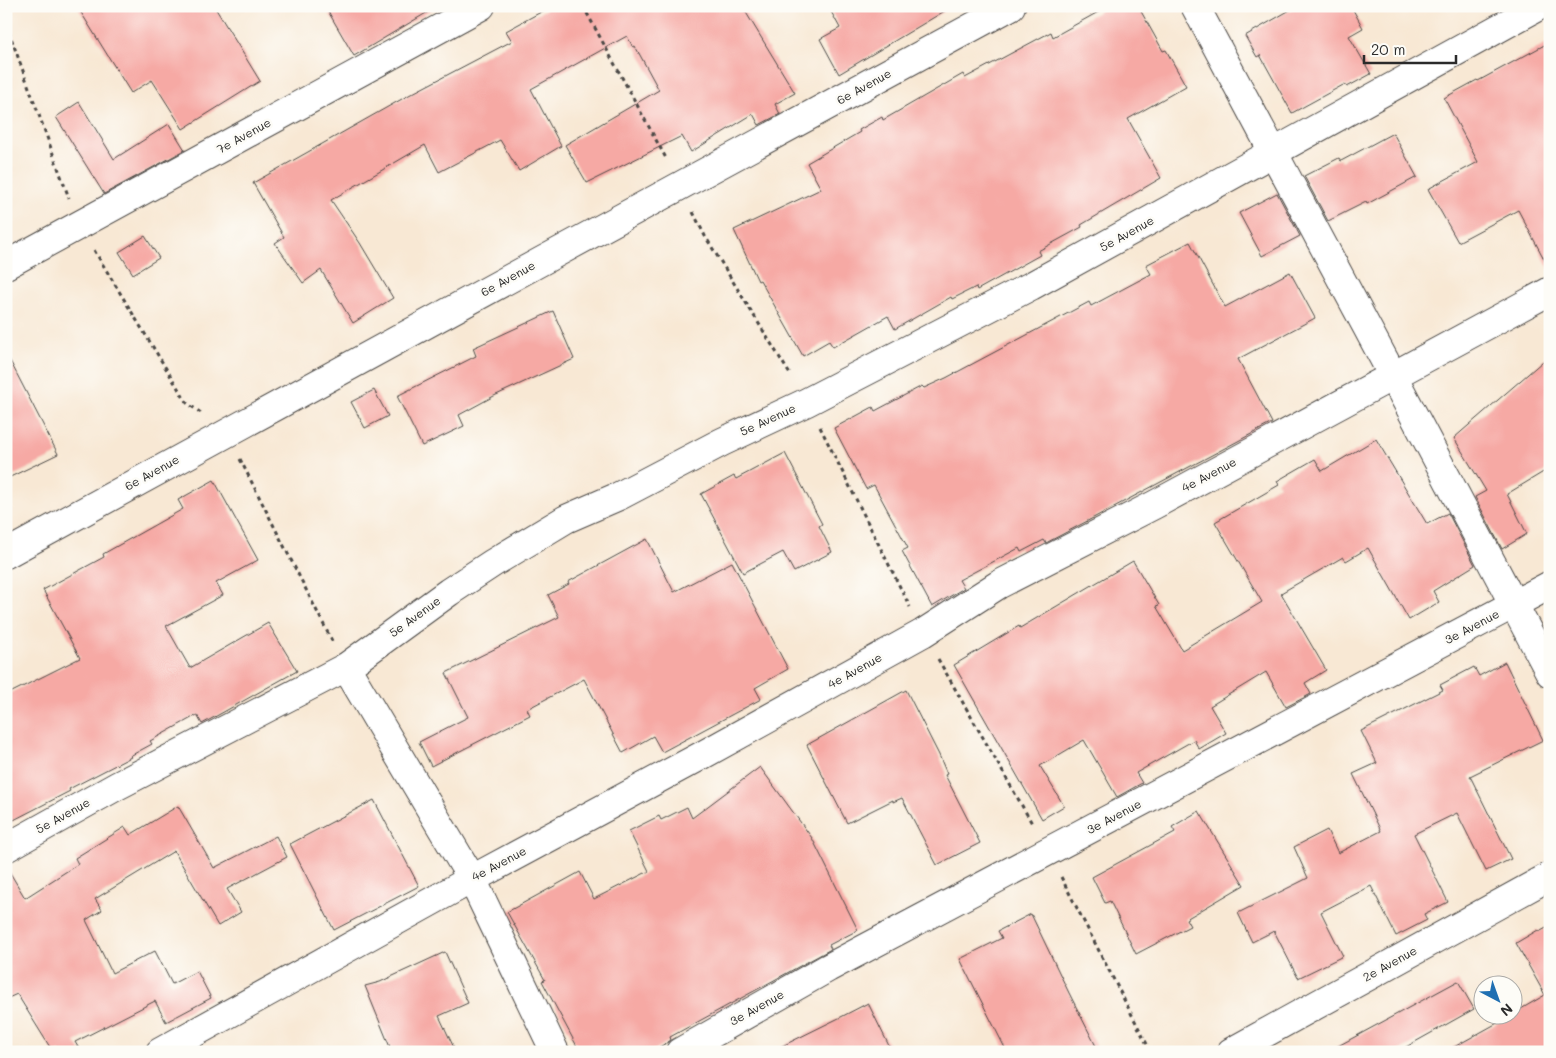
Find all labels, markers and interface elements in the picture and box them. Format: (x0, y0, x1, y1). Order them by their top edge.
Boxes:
scale bar (1364, 32, 1456, 64)
text: 20 m (1371, 39, 1405, 59)
street label: 6e Avenue (833, 65, 894, 108)
street label: 7e Avenue (214, 114, 273, 157)
street label: 5e Avenue (1096, 212, 1157, 255)
street label: 6e Avenue (477, 257, 538, 300)
street label: 5e Avenue (737, 399, 798, 439)
street label: 6e Avenue (121, 451, 182, 494)
street label: 4e Avenue (1178, 453, 1239, 495)
street label: 5e Avenue (386, 592, 443, 640)
street label: 3e Avenue (1441, 605, 1502, 647)
street label: 4e Avenue (824, 649, 885, 692)
street label: 5e Avenue (32, 794, 93, 837)
street label: 3e Avenue (1083, 795, 1144, 837)
street label: 4e Avenue (468, 842, 529, 884)
street label: 2e Avenue (1360, 942, 1419, 985)
north arrow (1474, 976, 1524, 1026)
street label: 3e Avenue (726, 986, 787, 1029)
text: N (1497, 1000, 1517, 1021)

